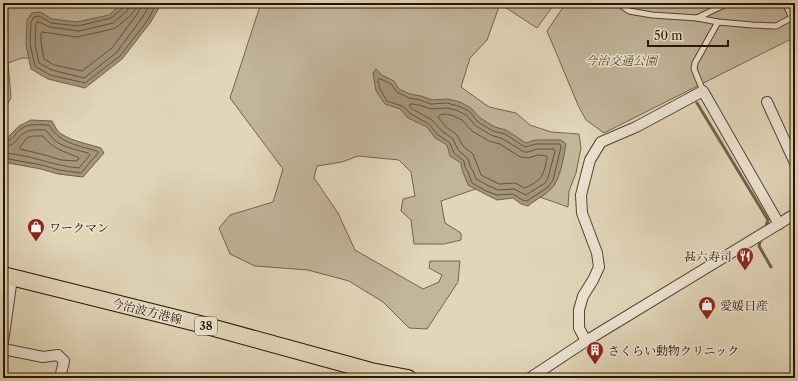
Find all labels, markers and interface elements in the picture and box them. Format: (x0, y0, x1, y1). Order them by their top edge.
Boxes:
scale bar (648, 22, 728, 48)
text: 50 m (654, 28, 683, 43)
park label: 今治交通公園 (585, 53, 659, 68)
shop icon: ワークマン (26, 217, 46, 242)
place label: ワークマン (49, 220, 109, 235)
restaurant icon: 甚六寿司 (735, 246, 755, 271)
place label: 甚六寿司 (684, 249, 732, 264)
street label: 今治波方港線 (110, 295, 184, 327)
shop icon: 愛媛日産 (697, 295, 717, 320)
place label: 愛媛日産 (720, 298, 768, 313)
road number: 38 (195, 317, 217, 335)
building icon: さくらい動物クリニック (585, 340, 605, 365)
place label: さくらい動物クリニック (608, 343, 739, 358)

